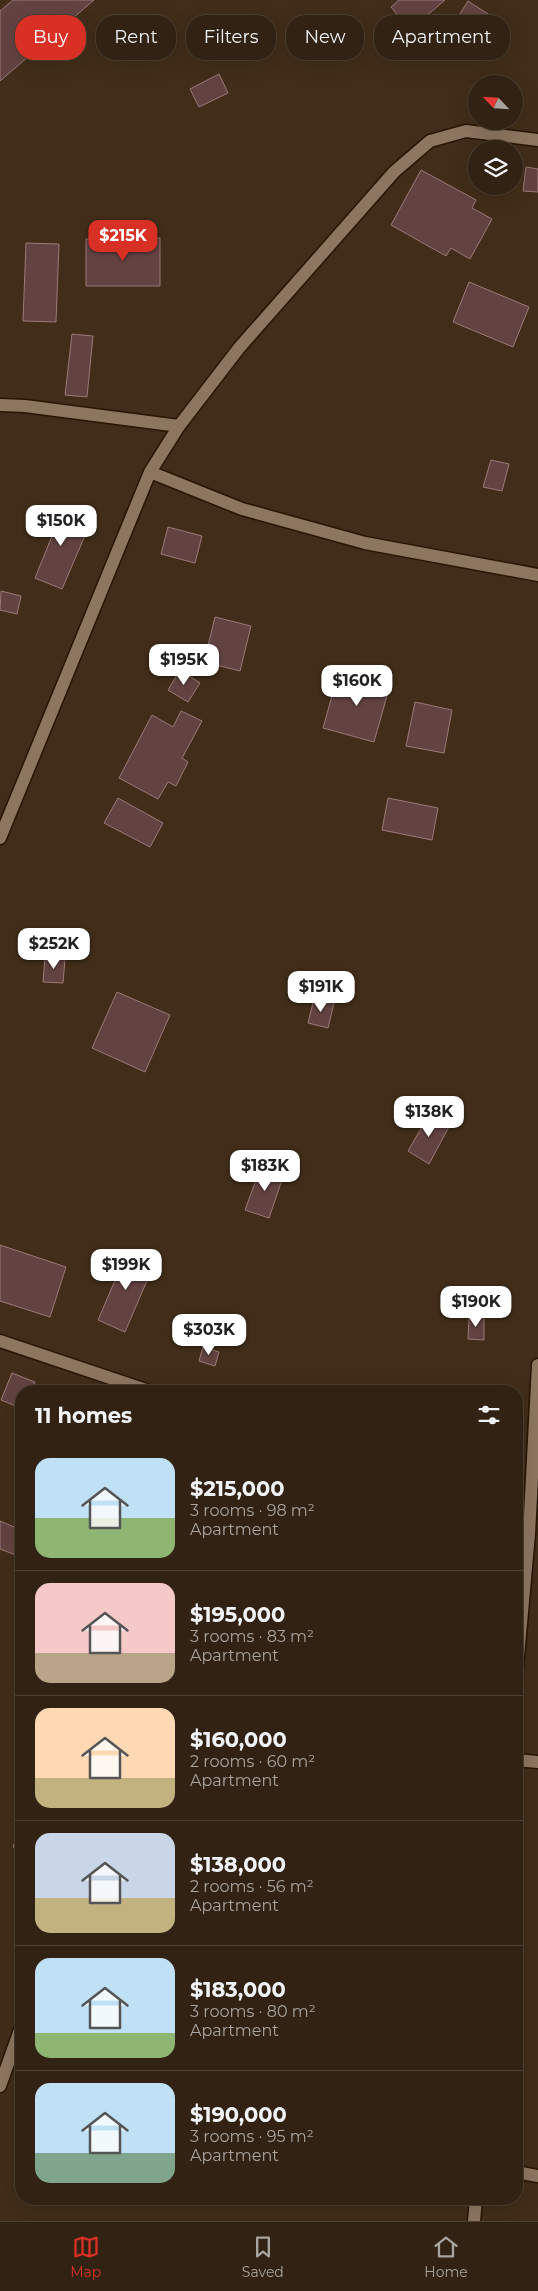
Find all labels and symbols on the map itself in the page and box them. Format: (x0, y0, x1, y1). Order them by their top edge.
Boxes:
north arrow (468, 75, 522, 130)
pin: $215K (88, 220, 158, 262)
pin: $150K (26, 504, 96, 547)
pin: $195K (149, 644, 219, 686)
pin: $160K (322, 664, 392, 707)
pin: $252K (19, 928, 89, 970)
pin: $191K (286, 970, 356, 1013)
pin: $138K (394, 1096, 464, 1138)
pin: $183K (230, 1150, 300, 1192)
pin: $199K (91, 1248, 161, 1291)
pin: $190K (441, 1286, 511, 1328)
pin: $303K (174, 1314, 244, 1356)

